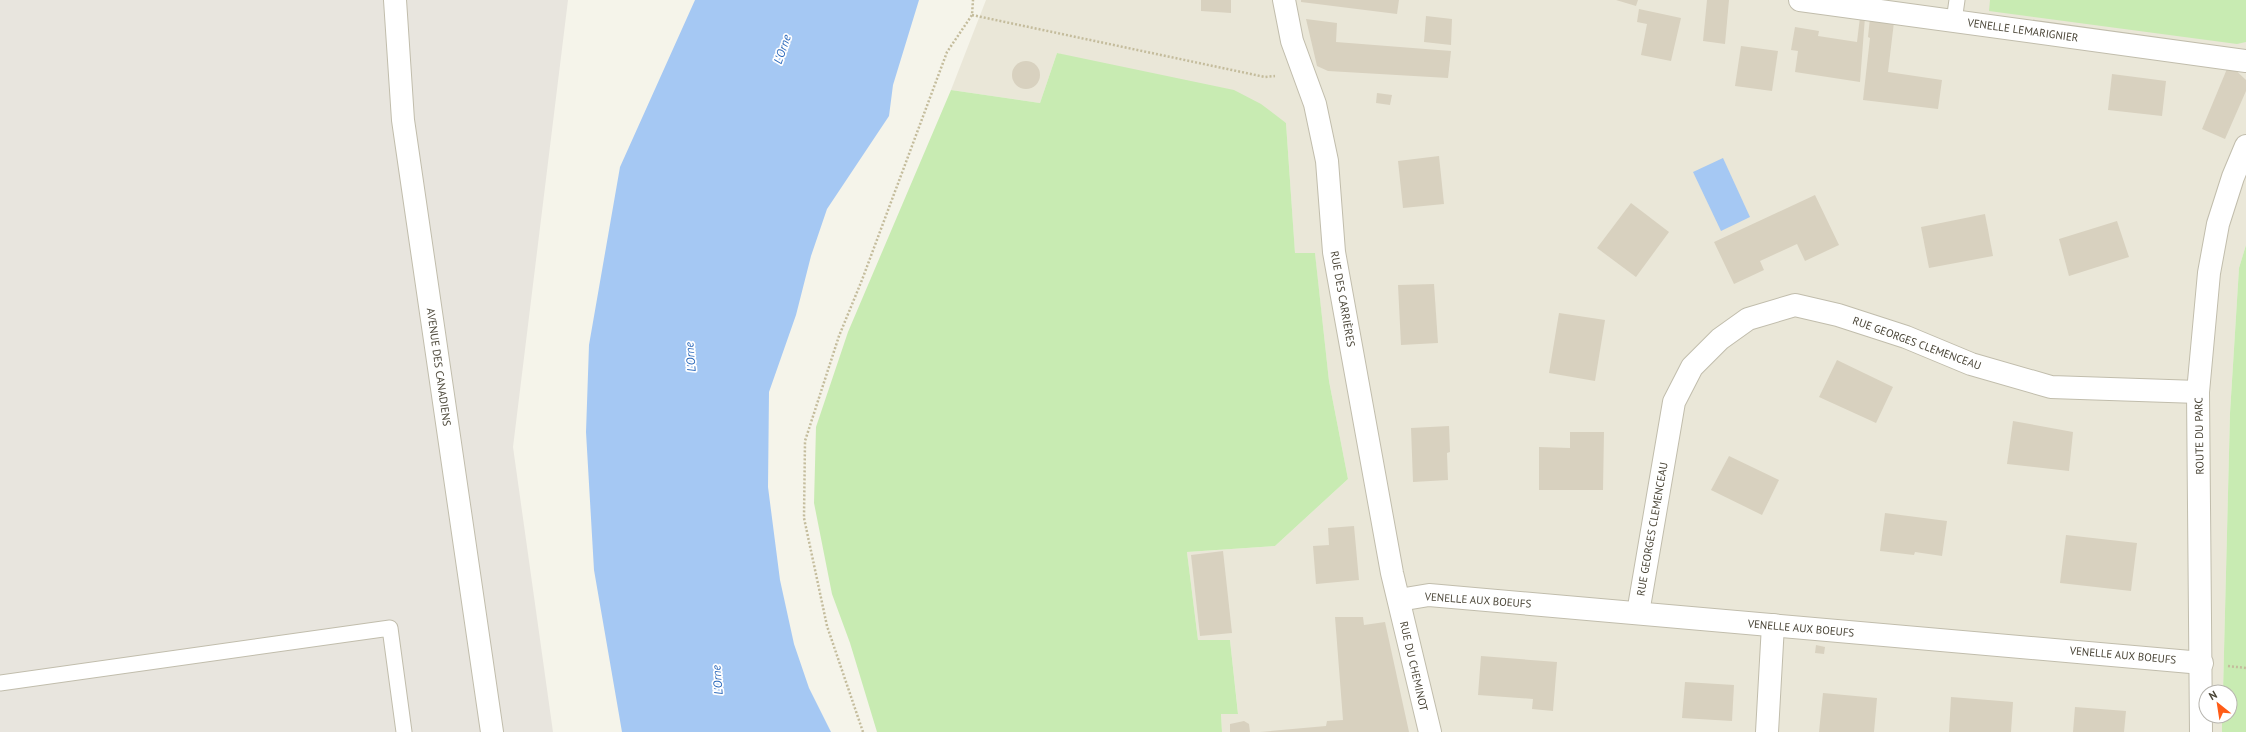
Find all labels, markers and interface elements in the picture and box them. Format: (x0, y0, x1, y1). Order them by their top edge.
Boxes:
street label: VENELLE LEMARIGNIER (1966, 15, 2080, 45)
water label: L'Orne (770, 32, 794, 66)
street label: RUE DES CARRIÈRES (1328, 250, 1358, 348)
street label: AVENUE DES CANADIENS (424, 307, 454, 427)
street label: RUE GEORGES CLEMENCEAU (1851, 313, 1983, 373)
water label: L'Orne (681, 341, 699, 373)
street label: ROUTE DU PARC (2191, 397, 2207, 475)
street label: RUE GEORGES CLEMENCEAU (1633, 461, 1671, 597)
street label: VENELLE AUX BOEUFS (1423, 589, 1532, 611)
street label: VENELLE AUX BOEUFS (1746, 616, 1855, 640)
street label: RUE DU CHEMINOT (1397, 620, 1431, 712)
street label: VENELLE AUX BOEUFS (2068, 643, 2177, 667)
water label: L'Orne (708, 664, 726, 696)
north arrow (2198, 684, 2238, 724)
text: N (2206, 687, 2220, 703)

